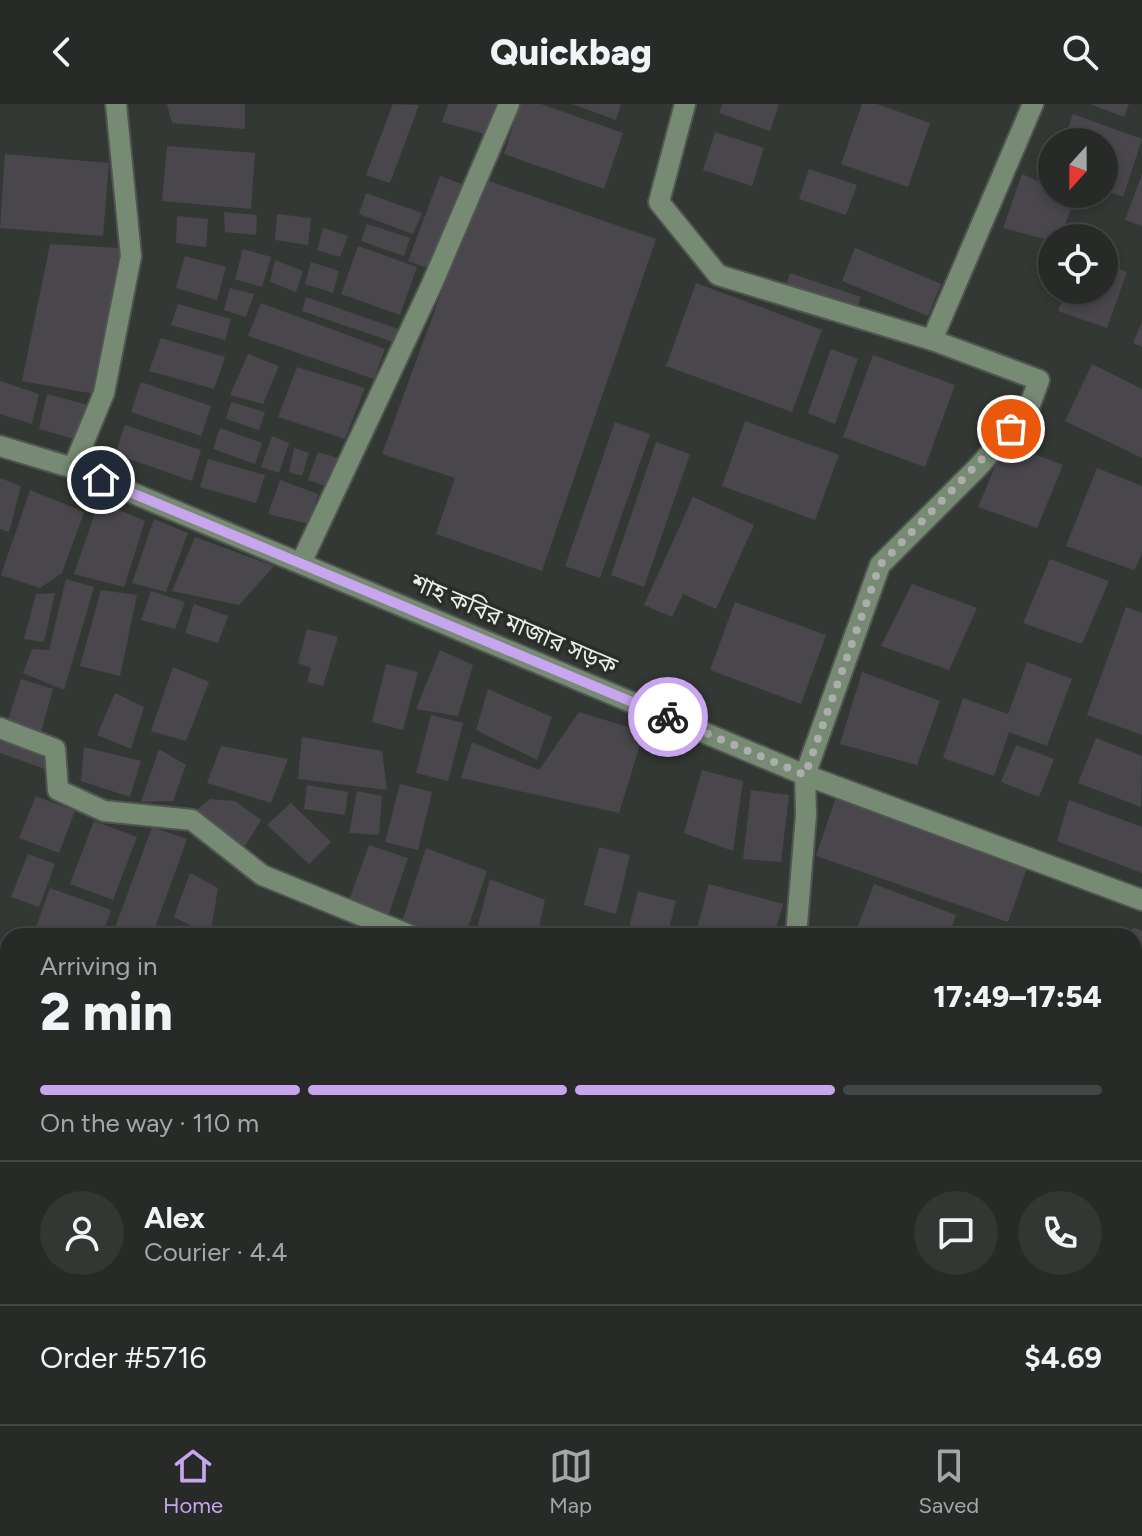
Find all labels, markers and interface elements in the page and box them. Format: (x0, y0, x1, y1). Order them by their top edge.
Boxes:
icon: back (40, 30, 84, 74)
icon: search (1058, 30, 1102, 74)
text: Quickbag (490, 31, 652, 74)
north arrow (1038, 128, 1118, 208)
map controls (1038, 128, 1118, 304)
button: locate (1038, 224, 1118, 304)
pin (977, 395, 1045, 463)
icon: bag (989, 407, 1033, 451)
pin (67, 446, 135, 514)
icon: home (79, 458, 123, 502)
street label: শাহ কবির মাজার সড়ক (406, 567, 622, 680)
courier (628, 677, 708, 757)
icon: bike (646, 695, 690, 739)
text: Arriving in (40, 950, 158, 982)
text: 17:49–17:54 (933, 978, 1102, 1015)
text: 2 min (40, 981, 173, 1043)
text: On the way · 110 m (40, 1107, 259, 1139)
button: person (40, 1191, 124, 1275)
button: chat (914, 1191, 998, 1275)
button: phone (1018, 1191, 1102, 1275)
text: Alex (144, 1199, 205, 1236)
text: Courier · 4.4 (144, 1236, 287, 1268)
text: Order #5716 (40, 1339, 207, 1376)
text: $4.69 (1024, 1339, 1102, 1376)
tab: Home (163, 1444, 223, 1519)
tab: Map (549, 1444, 593, 1519)
tab: Saved (918, 1444, 979, 1519)

